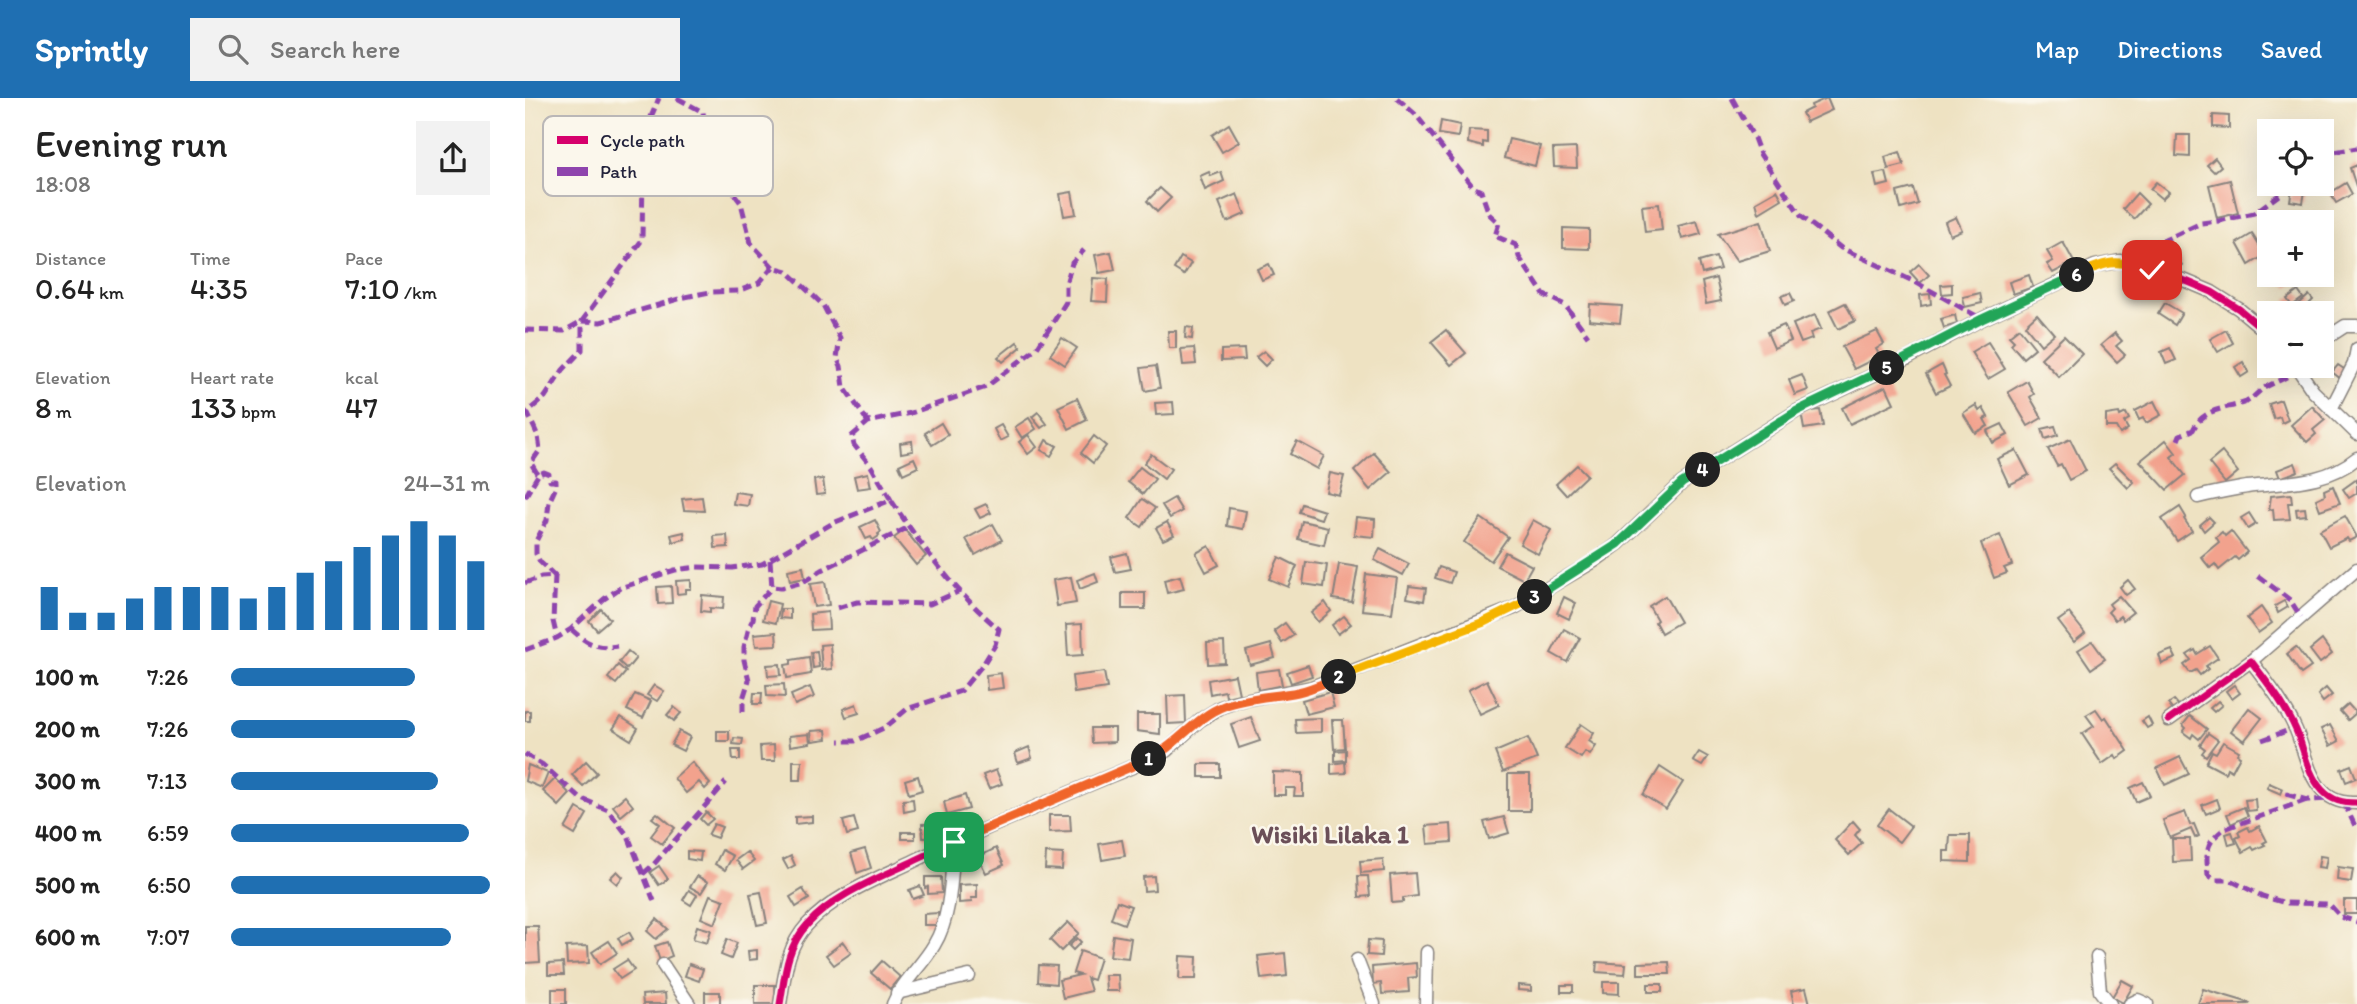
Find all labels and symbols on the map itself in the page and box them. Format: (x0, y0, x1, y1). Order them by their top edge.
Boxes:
legend (543, 116, 773, 196)
text: Cycle path (600, 129, 685, 152)
text: Path (600, 160, 637, 183)
pin (2122, 240, 2182, 300)
pin: 6 (2059, 258, 2095, 292)
pin: 5 (1869, 350, 1905, 386)
pin: 4 (1685, 452, 1721, 488)
pin: 3 (1517, 580, 1553, 614)
pin: 2 (1321, 660, 1357, 694)
pin: 1 (1131, 742, 1167, 776)
pin (924, 812, 984, 872)
district label: Wisiki Lilaka 1 (1251, 818, 1409, 850)

